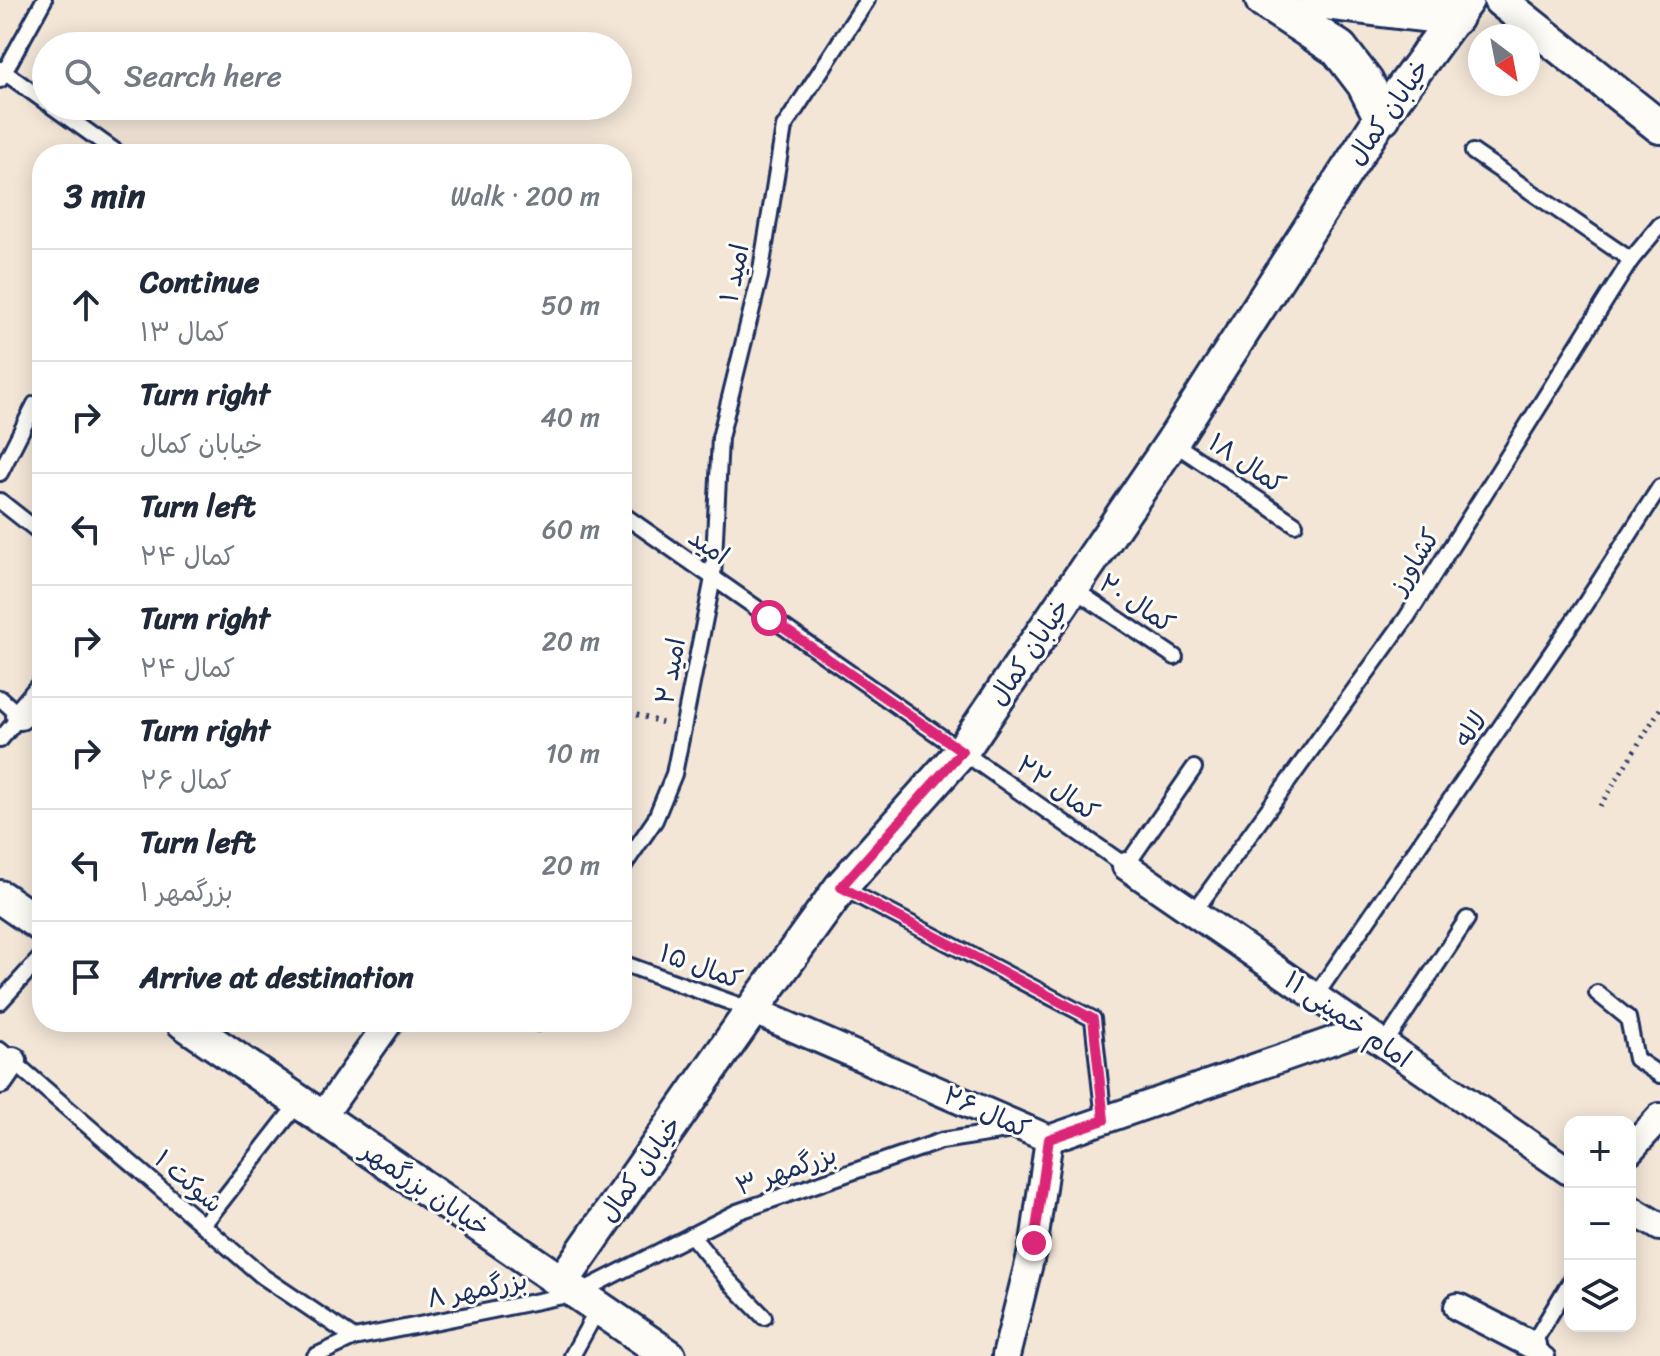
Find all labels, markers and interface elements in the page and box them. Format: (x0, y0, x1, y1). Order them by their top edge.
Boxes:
north arrow (1468, 24, 1540, 96)
search box (32, 32, 632, 120)
text: Search here (124, 49, 282, 103)
street label: خیابان کمال (1334, 49, 1442, 175)
icon: search (60, 54, 104, 98)
text: 3 min (64, 166, 145, 226)
text: Walk · 200 m (451, 173, 600, 219)
street label: امید ۱ (705, 239, 763, 307)
text: Continue (140, 255, 259, 309)
text: 50 m (541, 282, 600, 328)
icon: ahead (64, 283, 108, 327)
text: کمال ۱۳ (140, 309, 229, 355)
text: Turn right (140, 367, 270, 421)
text: 40 m (541, 394, 600, 440)
icon: right (64, 395, 108, 439)
street label: کمال ۱۸ (1199, 420, 1295, 506)
text: خیابان کمال (140, 421, 263, 467)
text: Turn left (140, 479, 256, 533)
text: 60 m (542, 506, 600, 552)
icon: left (64, 507, 108, 551)
street label: امید (678, 515, 740, 577)
street label: کشاورز (1375, 519, 1452, 605)
text: کمال ۲۴ (140, 533, 235, 579)
street label: کمال ۲۰ (1089, 560, 1185, 646)
street label: خیابان کمال (976, 588, 1082, 716)
text: Turn right (140, 591, 270, 645)
route start (751, 600, 787, 636)
text: 20 m (542, 618, 600, 664)
icon: right (64, 619, 108, 663)
street label: امید ۲ (641, 634, 699, 708)
text: کمال ۲۴ (140, 645, 235, 691)
street label: لاله (1441, 701, 1499, 757)
text: Turn right (140, 703, 270, 757)
text: 10 m (546, 730, 600, 776)
icon: right (64, 731, 108, 775)
street label: کمال ۲۲ (1007, 742, 1109, 834)
text: کمال ۲۶ (140, 757, 232, 803)
text: Turn left (140, 815, 256, 869)
text: 20 m (542, 842, 600, 888)
icon: left (64, 843, 108, 887)
text: بزرگمهر ۱ (140, 869, 233, 915)
street label: کمال ۱۵ (653, 930, 749, 1002)
text: Arrive at destination (140, 950, 414, 1004)
icon: arrive (64, 955, 108, 999)
street label: امام خمینی ۱۱ (1274, 958, 1422, 1080)
street label: کمال ۲۶ (936, 1072, 1038, 1152)
street label: خیابان کمال (586, 1106, 694, 1232)
map controls (1564, 1116, 1636, 1332)
button: + (1564, 1116, 1636, 1188)
street label: خیابان بزرگمهر (350, 1127, 500, 1249)
street label: بزرگمهر ۳ (729, 1131, 843, 1209)
street label: شوکت ۱ (144, 1137, 234, 1225)
button: − (1564, 1188, 1636, 1260)
route end (1016, 1225, 1052, 1261)
street label: بزرگمهر ۸ (423, 1257, 531, 1321)
button: layers (1564, 1260, 1636, 1332)

